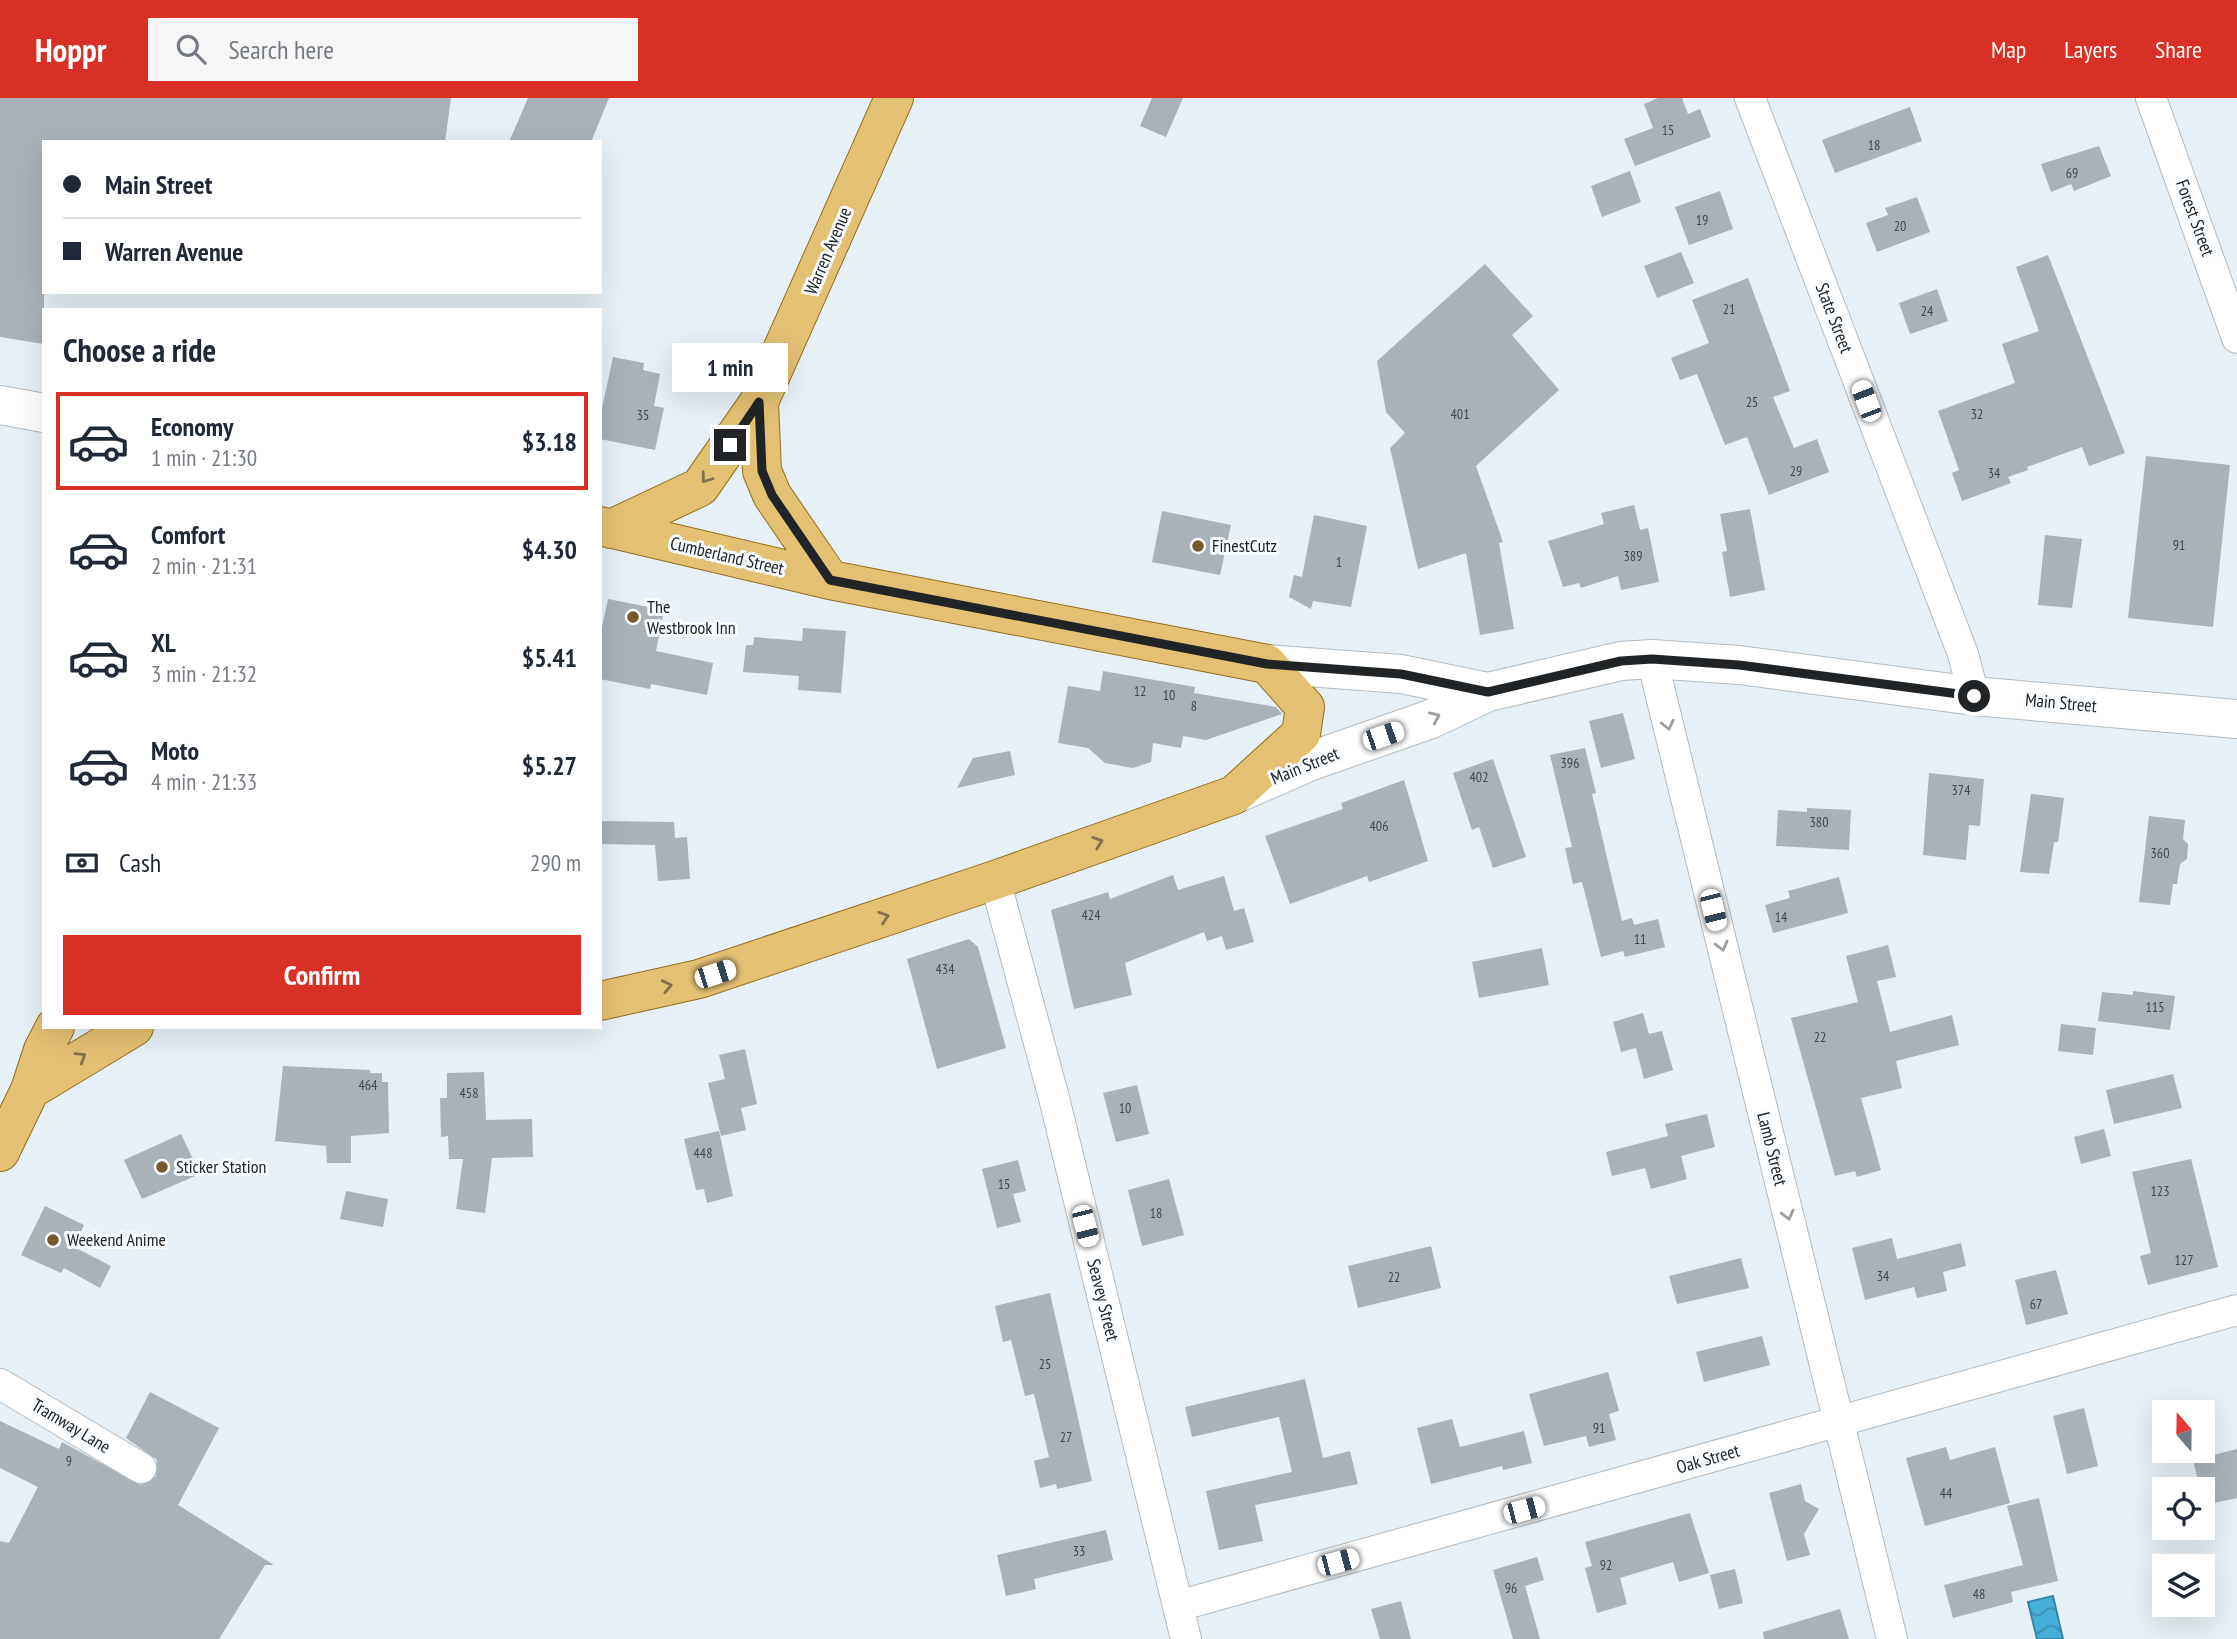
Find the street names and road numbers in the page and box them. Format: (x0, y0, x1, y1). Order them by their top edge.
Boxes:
street label: Forest Street (2171, 176, 2220, 259)
street label: Warren Avenue (799, 204, 856, 298)
street label: State Street (1811, 280, 1858, 356)
street label: Cumberland Street (668, 531, 786, 580)
street label: Main Street (2024, 688, 2098, 717)
street label: Main Street (1267, 741, 1342, 790)
street label: Lamb Street (1752, 1110, 1793, 1188)
street label: Seavey Street (1082, 1256, 1125, 1343)
street label: Tramway Lane (28, 1393, 115, 1458)
street label: Oak Street (1674, 1439, 1742, 1478)

